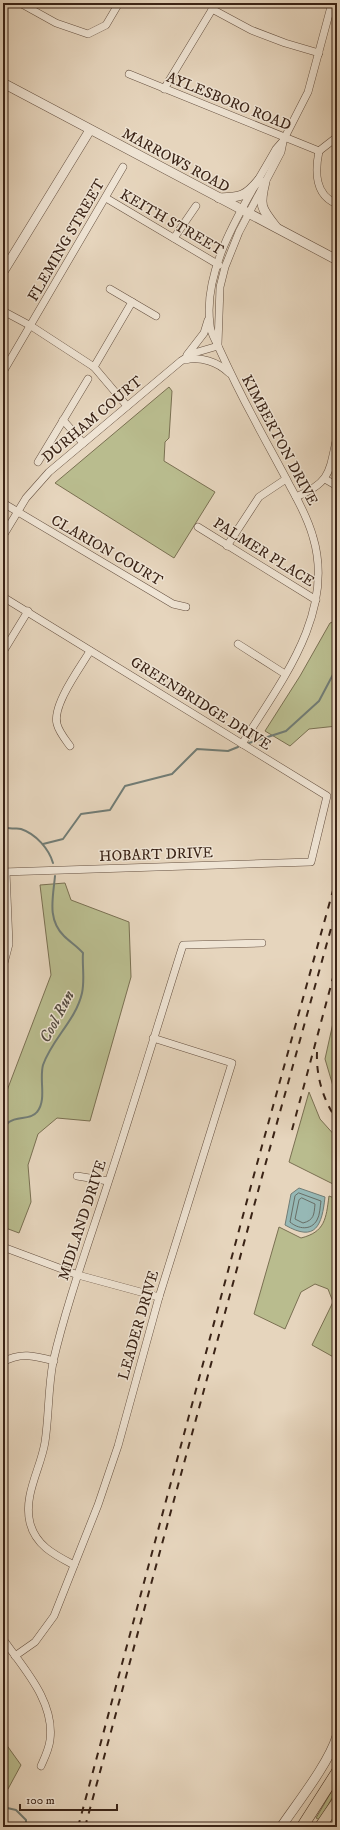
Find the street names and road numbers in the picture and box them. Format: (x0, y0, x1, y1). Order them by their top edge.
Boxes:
street label: AYLESBORO ROAD (164, 68, 294, 135)
street label: MARROWS ROAD (119, 124, 233, 197)
street label: FLEMING STREET (24, 175, 110, 305)
street label: KEITH STREET (117, 185, 227, 260)
street label: DURHAM COURT (38, 371, 147, 467)
street label: KIMBERTON DRIVE (237, 372, 322, 509)
street label: CLARION COURT (47, 511, 167, 590)
street label: PALMER PLACE (210, 514, 318, 591)
street label: GREENBRIDGE DRIVE (127, 652, 275, 755)
street label: HOBART DRIVE (99, 843, 214, 866)
street label: MIDLAND DRIVE (54, 1157, 111, 1283)
street label: LEADER DRIVE (114, 1268, 163, 1382)

